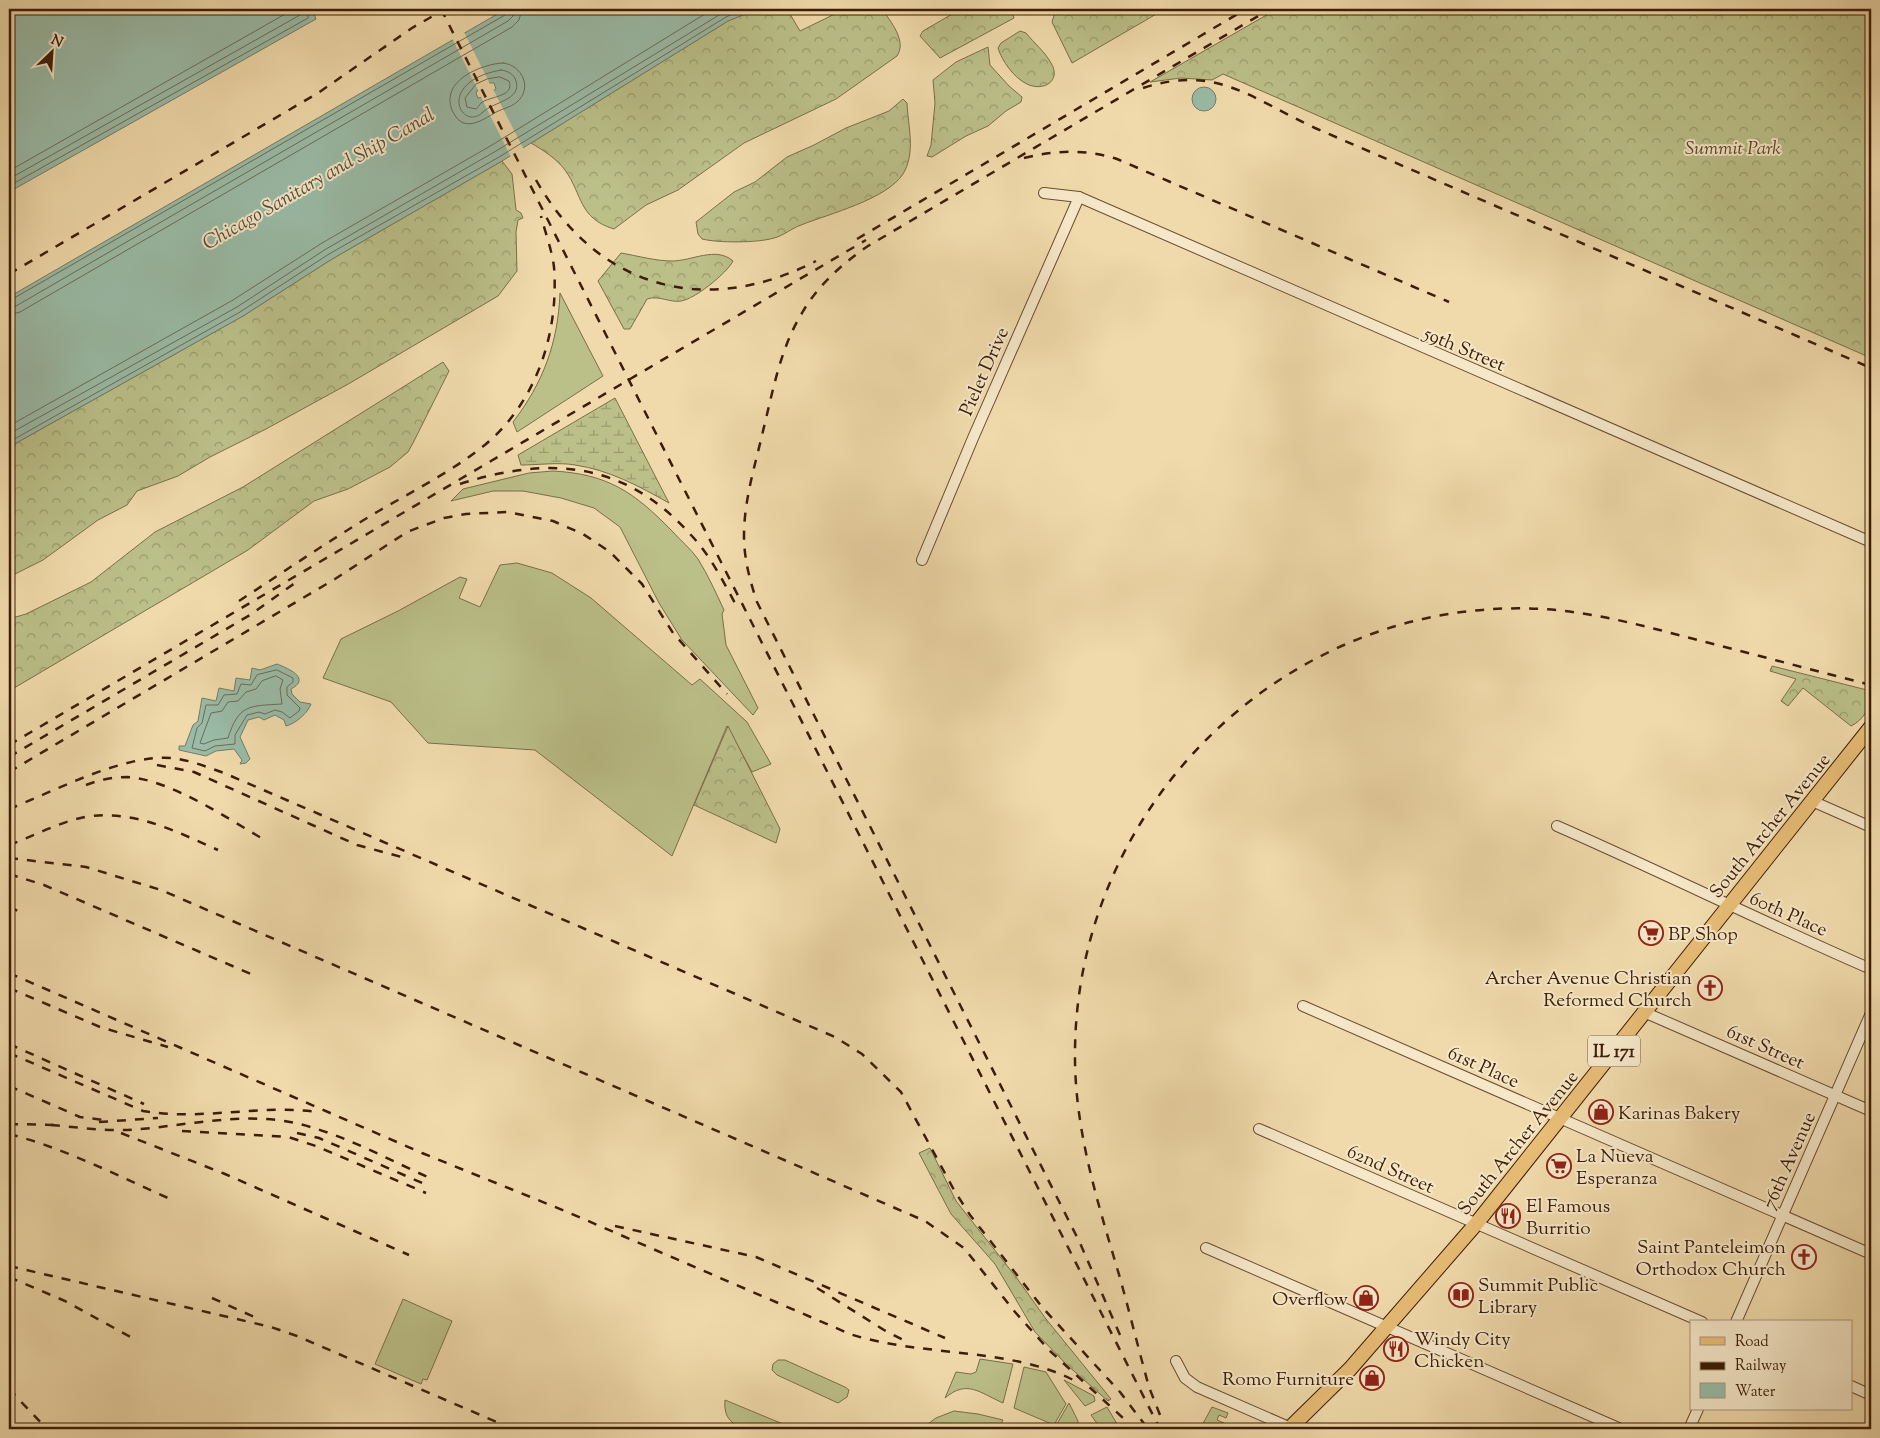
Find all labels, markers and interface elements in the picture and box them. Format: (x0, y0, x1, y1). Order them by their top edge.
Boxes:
north arrow (28, 28, 78, 78)
text: N (47, 31, 66, 53)
water label: Chicago Sanitary and Ship Canal (198, 102, 441, 259)
park label: Summit Park (1685, 136, 1781, 163)
street label: 59th Street (1418, 321, 1510, 380)
street label: Pielet Drive (954, 323, 1017, 421)
street label: South Archer Avenue (1704, 748, 1838, 905)
street label: 60th Place (1745, 886, 1832, 945)
supermarket icon: BP Shop (1638, 920, 1664, 946)
place label: BP Shop (1668, 922, 1738, 949)
place label: Archer Avenue Christian Reformed Church (1485, 966, 1692, 1015)
church icon: Archer Avenue Christian Reformed Church (1697, 975, 1723, 1001)
street label: 61st Street (1722, 1019, 1809, 1078)
road number: IL 171 (1588, 1036, 1640, 1066)
street label: 61st Place (1443, 1041, 1523, 1096)
street label: South Archer Avenue (1452, 1065, 1586, 1222)
shop icon: Karinas Bakery (1588, 1099, 1614, 1125)
place label: Karinas Bakery (1618, 1101, 1741, 1128)
street label: 76th Avenue (1757, 1108, 1824, 1214)
street label: 62nd Street (1342, 1139, 1438, 1202)
place label: La Nueva Esperanza (1576, 1144, 1658, 1193)
supermarket icon: La Nueva Esperanza (1546, 1153, 1572, 1179)
place label: El Famous Burritio (1526, 1194, 1610, 1243)
restaurant icon: El Famous Burritio (1495, 1203, 1521, 1229)
place label: Saint Panteleimon Orthodox Church (1636, 1235, 1786, 1284)
church icon: Saint Panteleimon Orthodox Church (1791, 1244, 1817, 1270)
place label: Summit Public Library (1478, 1273, 1599, 1322)
library icon: Summit Public Library (1448, 1282, 1474, 1308)
shop icon: Overflow (1353, 1285, 1379, 1311)
place label: Overflow (1272, 1287, 1348, 1314)
legend (1690, 1320, 1852, 1410)
place label: Windy City Chicken (1414, 1327, 1511, 1376)
text: Road (1735, 1332, 1769, 1353)
restaurant icon: Windy City Chicken (1383, 1336, 1409, 1362)
text: Railway (1735, 1356, 1787, 1377)
shop icon: Romo Furniture (1359, 1365, 1385, 1391)
place label: Romo Furniture (1222, 1367, 1354, 1394)
text: Water (1735, 1382, 1776, 1403)

